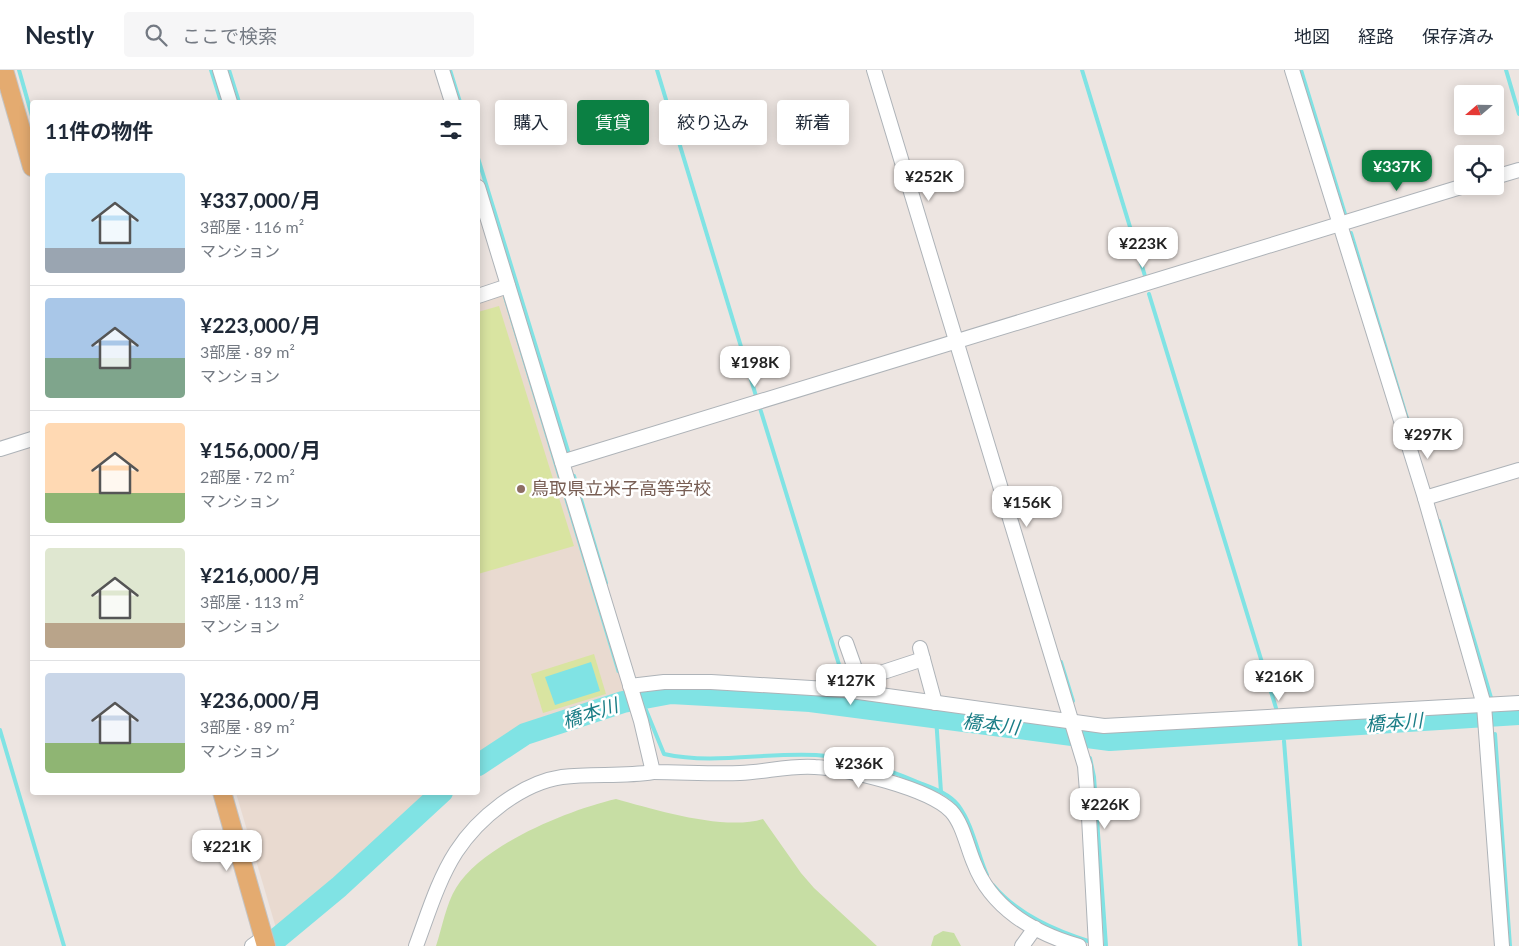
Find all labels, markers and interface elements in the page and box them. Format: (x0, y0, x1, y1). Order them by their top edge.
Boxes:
search box (124, 12, 474, 57)
text: Nestly (25, 20, 94, 49)
icon: search (142, 21, 170, 49)
text: ここで検索 (182, 24, 277, 47)
text: 地図 (1294, 25, 1330, 47)
text: 経路 (1358, 25, 1394, 47)
text: 保存済み (1422, 25, 1494, 47)
north arrow (1454, 85, 1504, 135)
map controls (1454, 85, 1504, 195)
chip: 購入 (495, 100, 567, 145)
chip: 賃貸 (577, 100, 649, 145)
chip: 絞り込み (659, 100, 767, 145)
chip: 新着 (777, 100, 849, 145)
icon: filters (437, 116, 465, 144)
text: 11件の物件 (45, 118, 153, 143)
button: locate (1454, 145, 1504, 195)
pin: ¥337K (1362, 150, 1432, 192)
text: ¥337K (1373, 156, 1421, 175)
pin: ¥252K (894, 160, 964, 202)
text: ¥252K (905, 166, 953, 185)
text: ¥337,000/月 (200, 187, 321, 212)
icon: home (85, 193, 145, 253)
text: 3部屋 · 116 m² (200, 217, 304, 236)
pin: ¥223K (1108, 226, 1178, 269)
text: ¥223K (1119, 233, 1167, 252)
text: マンション (200, 241, 280, 260)
text: ¥223,000/月 (200, 312, 321, 337)
icon: home (85, 318, 145, 378)
text: 3部屋 · 89 m² (200, 342, 295, 361)
pin: ¥198K (720, 346, 790, 388)
text: ¥198K (731, 352, 779, 371)
text: マンション (200, 366, 280, 385)
pin: ¥297K (1393, 418, 1463, 460)
text: ¥297K (1404, 424, 1452, 443)
text: ¥156,000/月 (200, 437, 321, 462)
icon: home (85, 443, 145, 503)
text: 2部屋 · 72 m² (200, 467, 295, 486)
place label: 鳥取県立米子高等学校 (531, 477, 711, 499)
marker: 鳥取県立米子高等学校 (515, 483, 527, 495)
pin: ¥156K (992, 486, 1062, 528)
text: マンション (200, 491, 280, 510)
text: ¥156K (1003, 492, 1051, 511)
text: ¥216,000/月 (200, 562, 321, 587)
icon: home (85, 568, 145, 628)
text: 3部屋 · 113 m² (200, 592, 304, 611)
text: マンション (200, 616, 280, 635)
pin: ¥216K (1244, 660, 1314, 702)
pin: ¥127K (816, 664, 886, 706)
text: ¥216K (1255, 666, 1303, 685)
text: ¥127K (827, 670, 875, 689)
text: ¥236,000/月 (200, 687, 321, 712)
water label: 橋本川 (559, 692, 622, 732)
icon: home (85, 693, 145, 753)
water label: 橋本川 (1365, 708, 1425, 735)
water label: 橋本川 (961, 709, 1023, 739)
text: 3部屋 · 89 m² (200, 717, 295, 736)
text: マンション (200, 741, 280, 760)
pin: ¥236K (824, 746, 894, 789)
text: ¥236K (835, 753, 883, 772)
pin: ¥226K (1070, 788, 1140, 830)
text: ¥226K (1081, 794, 1129, 813)
pin: ¥221K (192, 830, 262, 872)
text: ¥221K (203, 836, 251, 855)

